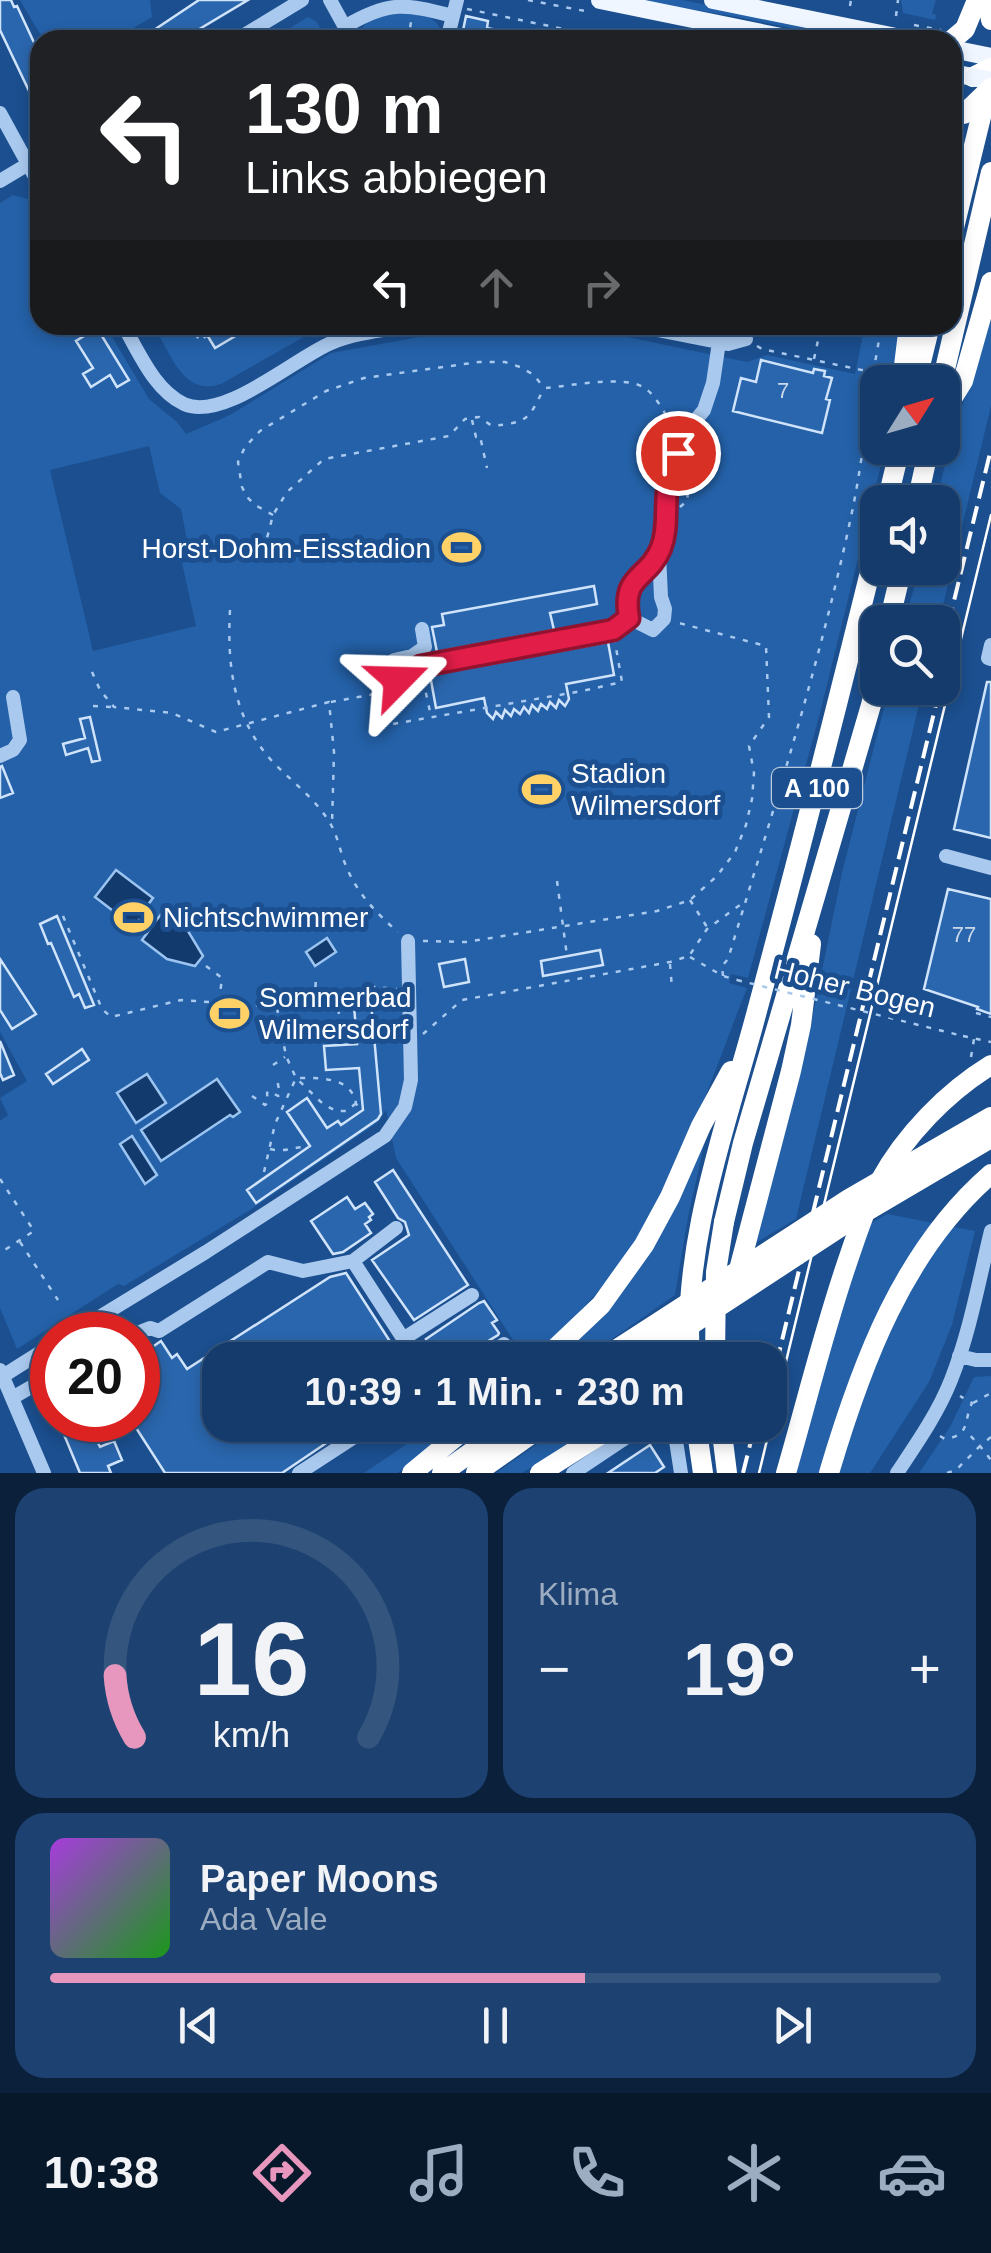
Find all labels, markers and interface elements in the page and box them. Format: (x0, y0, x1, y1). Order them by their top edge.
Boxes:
icon: left (80, 70, 210, 200)
text: 130 m (245, 70, 443, 148)
text: Links abbiegen (245, 152, 548, 203)
icon: left (364, 260, 419, 315)
icon: ahead (469, 260, 524, 315)
icon: right (574, 260, 629, 315)
north arrow (860, 365, 960, 465)
map controls (860, 365, 960, 705)
house number: 7 (777, 378, 789, 403)
pin (636, 411, 721, 496)
icon: arrive (651, 426, 706, 481)
button: sound (860, 485, 960, 585)
sports icon: Horst-Dohm-Eisstadion (440, 527, 482, 569)
place label: Horst-Dohm-Eisstadion (142, 533, 431, 564)
button: search (860, 605, 960, 705)
position arrow (346, 628, 450, 732)
place label: Stadion Wilmersdorf (571, 758, 721, 821)
sports icon: Stadion Wilmersdorf (520, 768, 562, 810)
road number: A 100 (772, 768, 862, 808)
sports icon: Nichtschwimmer (112, 896, 154, 938)
place label: Nichtschwimmer (163, 902, 368, 933)
house number: 77 (952, 922, 976, 947)
street label: Hoher Bogen (771, 953, 939, 1023)
place label: Sommerbad Wilmersdorf (259, 982, 412, 1045)
sports icon: Sommerbad Wilmersdorf (208, 992, 250, 1034)
speed limit sign: 20 (30, 1312, 160, 1442)
text: 10:39 · 1 Min. · 230 m (304, 1371, 685, 1413)
text: Klima (538, 1576, 618, 1612)
text: 16 (194, 1601, 309, 1717)
text: 19° (683, 1627, 796, 1711)
text: − (538, 1638, 570, 1700)
text: + (909, 1638, 941, 1700)
text: km/h (213, 1715, 290, 1755)
text: Paper Moons (200, 1858, 439, 1900)
text: Ada Vale (200, 1901, 328, 1937)
icon: previous (171, 1998, 226, 2053)
icon: pause (468, 1998, 523, 2053)
icon: next (765, 1998, 820, 2053)
icon: directions (247, 2138, 317, 2208)
icon: music (404, 2138, 474, 2208)
icon: phone (562, 2138, 632, 2208)
icon: climate (719, 2138, 789, 2208)
icon: car (877, 2138, 947, 2208)
text: 10:38 (44, 2147, 159, 2198)

